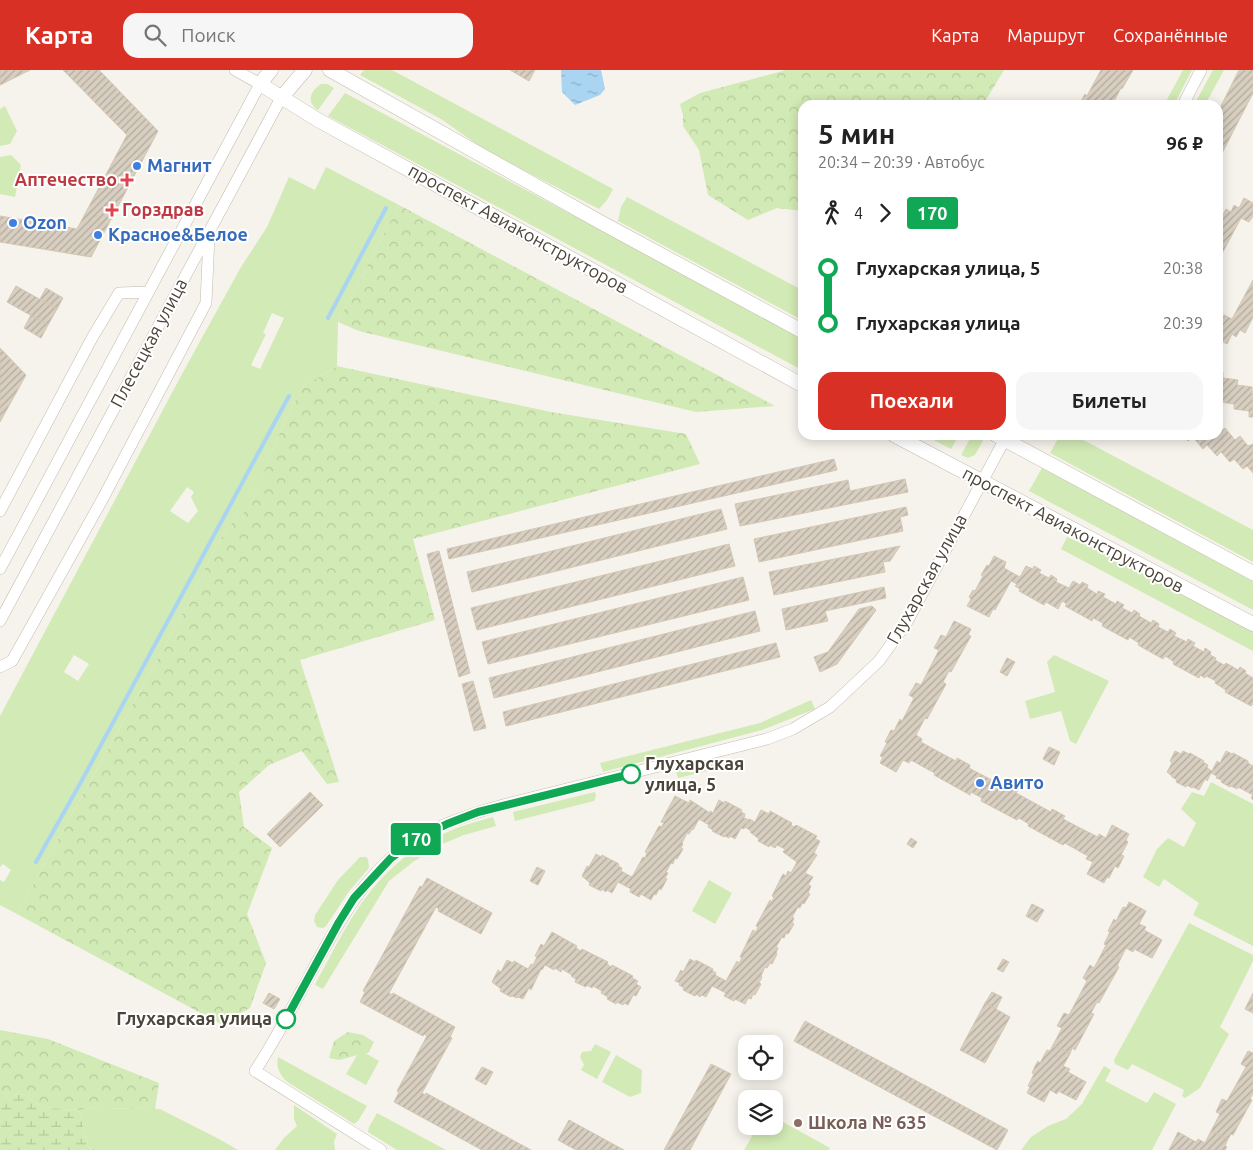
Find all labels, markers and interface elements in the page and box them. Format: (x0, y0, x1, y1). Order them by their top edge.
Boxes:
search box (123, 13, 473, 58)
icon: search (141, 21, 169, 49)
text: Карта (25, 22, 93, 49)
text: Поиск (181, 24, 235, 46)
text: Карта (931, 25, 979, 45)
text: Маршрут (1007, 25, 1085, 45)
text: Сохранённые (1113, 25, 1228, 45)
text: 5 мин (818, 118, 895, 149)
text: 96 ₽ (1166, 132, 1203, 154)
text: 20:34 – 20:39 · Автобус (818, 153, 985, 171)
place label: Магнит (147, 155, 211, 175)
street label: проспект Авиаконструкторов (405, 159, 632, 297)
marker: Магнит (131, 160, 143, 172)
place label: Аптечество (15, 169, 117, 189)
marker: Аптечество (121, 174, 133, 186)
place label: Горздрав (122, 199, 204, 219)
icon: walk (818, 199, 846, 227)
icon: forward (871, 199, 899, 227)
text: 170 (917, 203, 948, 223)
marker: Горздрав (106, 204, 118, 216)
text: 4 (854, 204, 863, 222)
place label: Ozon (23, 212, 67, 232)
marker: Ozon (7, 217, 19, 229)
place label: Красное&Белое (108, 224, 248, 244)
marker: Красное&Белое (92, 229, 104, 241)
text: Глухарская улица, 5 (856, 257, 1040, 279)
text: 20:38 (1163, 259, 1203, 277)
street label: Плесецкая улица (106, 275, 191, 410)
text: Глухарская улица (856, 312, 1020, 334)
text: 20:39 (1163, 314, 1203, 332)
button: Поехали (818, 372, 1006, 430)
button: Билеты (1016, 372, 1203, 430)
street label: проспект Авиаконструкторов (959, 462, 1187, 596)
street label: Глухарская улица (882, 510, 970, 647)
place label: Глухарская улица, 5 (645, 753, 744, 794)
marker: Глухарская улица, 5 (621, 764, 641, 784)
place label: Авито (990, 772, 1044, 792)
marker: Авито (974, 777, 986, 789)
line badge: 170 (387, 823, 445, 855)
text: 170 (401, 829, 431, 849)
place label: Глухарская улица (116, 1008, 272, 1028)
marker: Глухарская улица (276, 1009, 296, 1029)
map controls (738, 1035, 783, 1135)
button: locate (738, 1035, 783, 1080)
button: layers (738, 1090, 783, 1135)
place label: Школа № 635 (808, 1112, 927, 1132)
marker: Школа № 635 (792, 1117, 804, 1129)

